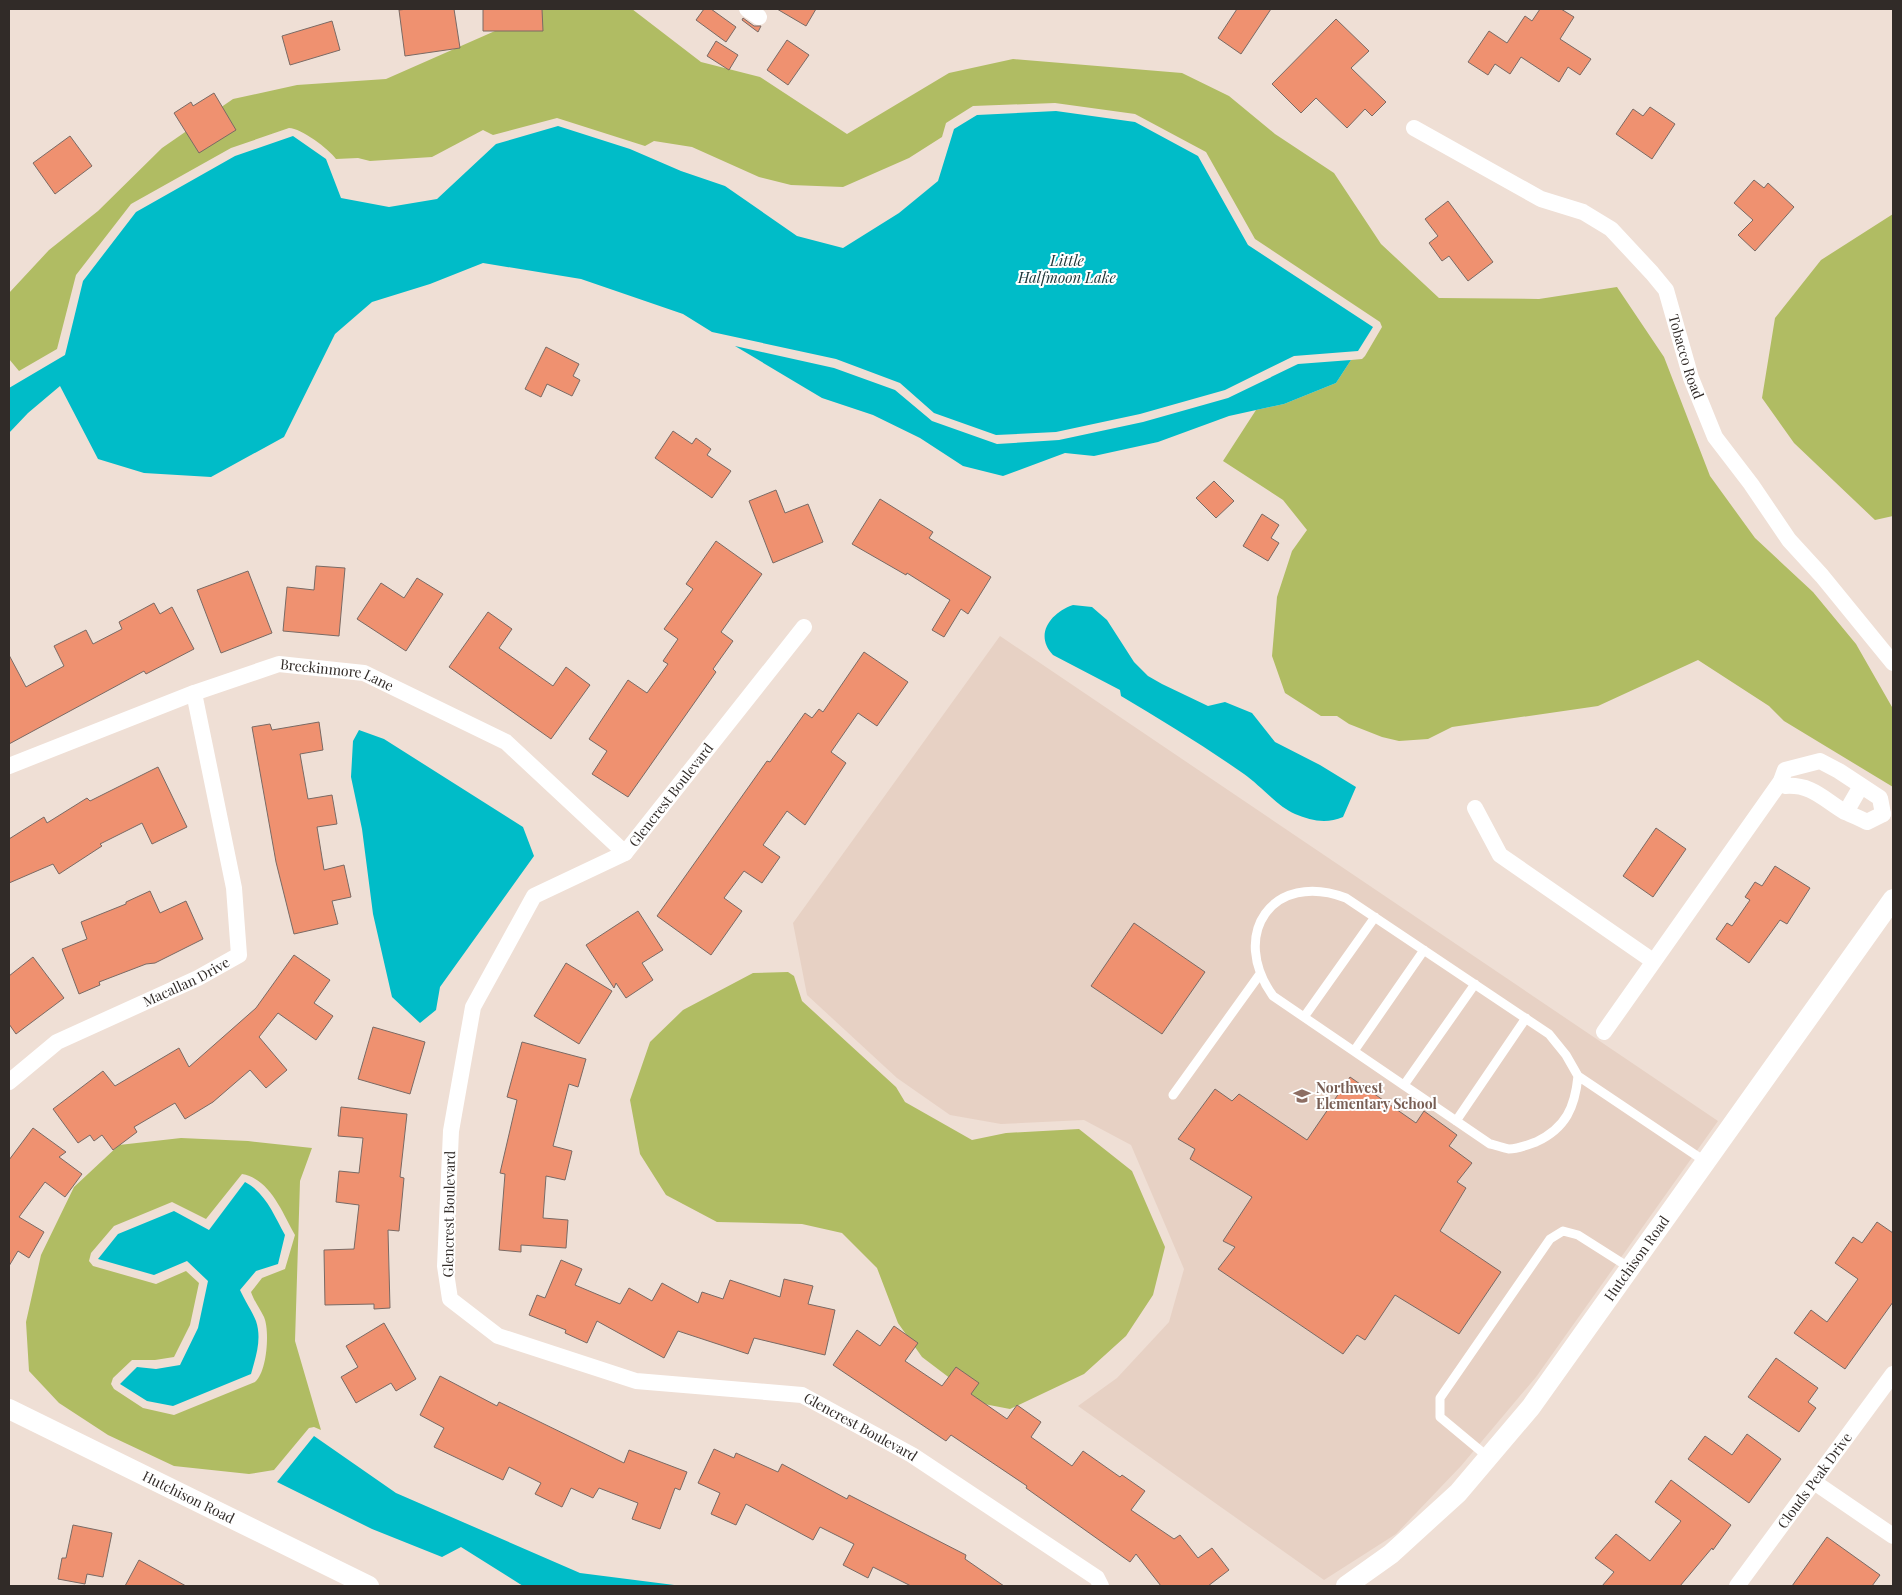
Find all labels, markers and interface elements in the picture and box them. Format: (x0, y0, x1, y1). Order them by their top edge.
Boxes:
water label: Little Halfmoon Lake (1017, 250, 1116, 287)
street label: Tobacco Road (1664, 312, 1708, 402)
street label: Breckinmore Lane (279, 654, 397, 695)
street label: Glencrest Boulevard (624, 739, 717, 850)
street label: Macallan Drive (140, 952, 233, 1011)
place label: Northwest Elementary School (1316, 1078, 1437, 1113)
school or university icon: Northwest Elementary School (1292, 1086, 1312, 1106)
street label: Glencrest Boulevard (438, 1151, 459, 1277)
street label: Hutchison Road (1600, 1212, 1673, 1305)
street label: Glencrest Boulevard (801, 1388, 921, 1465)
street label: Clouds Peak Drive (1773, 1428, 1856, 1532)
street label: Hutchison Road (139, 1466, 238, 1527)

